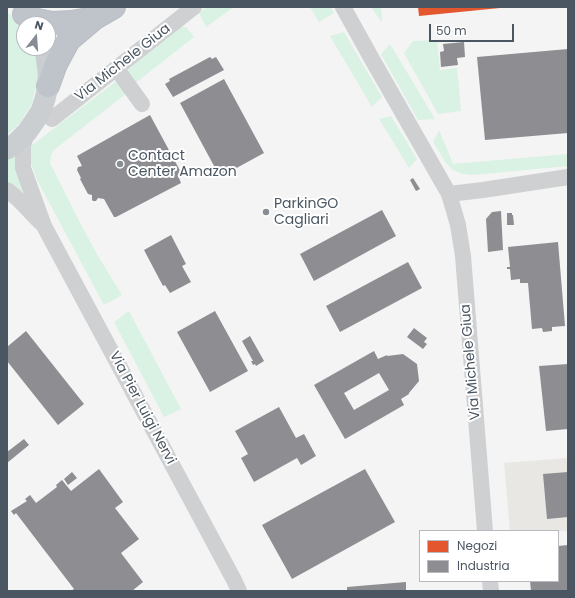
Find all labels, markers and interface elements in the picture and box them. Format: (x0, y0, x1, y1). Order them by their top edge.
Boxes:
north arrow (16, 16, 56, 56)
scale bar (431, 16, 516, 42)
text: N (33, 17, 46, 34)
street label: Via Michele Giua (72, 21, 174, 105)
text: 50 m (436, 22, 467, 39)
place label: Contact Center Amazon (128, 148, 237, 180)
marker: Contact Center Amazon (115, 159, 125, 169)
place label: ParkinGO Cagliari (274, 196, 338, 228)
marker: ParkinGO Cagliari (261, 207, 271, 217)
street label: Via Michele Giua (458, 303, 484, 421)
street label: Via Pier Luigi Nervi (105, 349, 179, 467)
legend (419, 530, 559, 582)
text: Negozi (457, 537, 497, 554)
text: Industria (457, 557, 510, 574)

